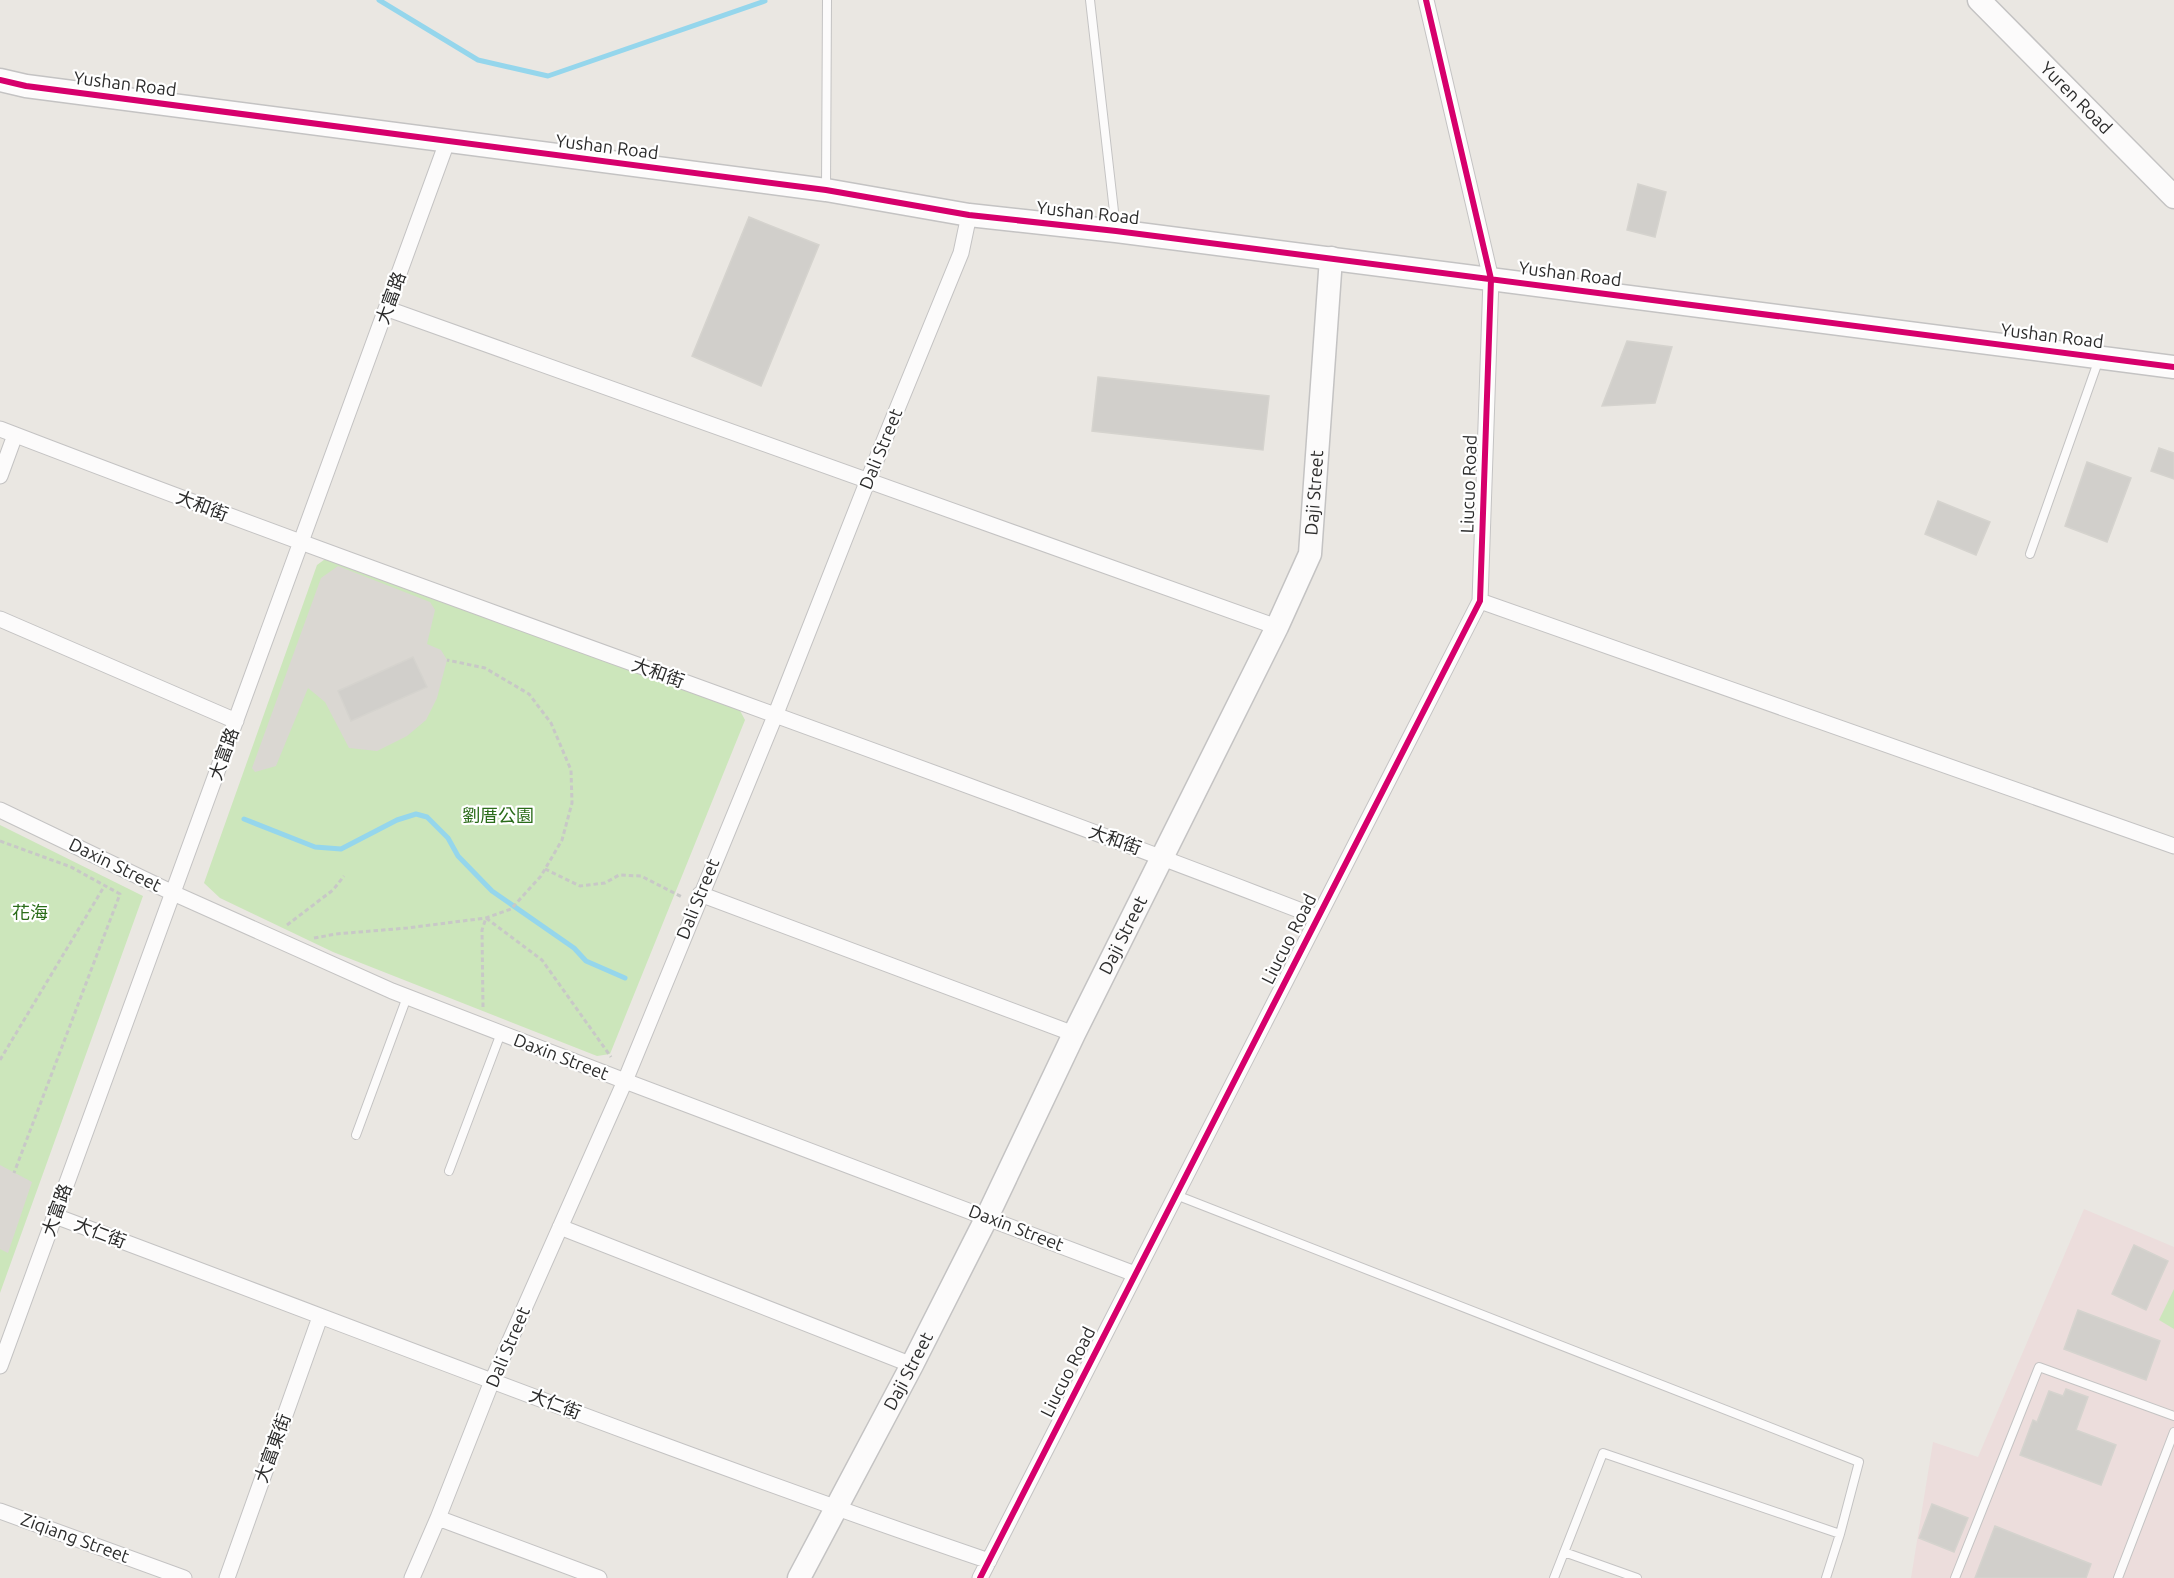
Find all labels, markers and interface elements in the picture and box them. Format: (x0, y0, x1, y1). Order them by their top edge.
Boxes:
street label: Yuren Road (2037, 57, 2117, 137)
street label: Yushan Road (73, 67, 178, 99)
street label: Yushan Road (555, 130, 660, 162)
street label: Yushan Road (1036, 197, 1141, 227)
street label: Yushan Road (1518, 257, 1623, 289)
street label: 大富路 (371, 269, 409, 326)
street label: Yushan Road (2000, 319, 2105, 351)
street label: Dali Street (855, 405, 905, 492)
street label: Liucuo Road (1456, 434, 1480, 534)
street label: Daji Street (1300, 450, 1326, 536)
street label: 大和街 (174, 486, 231, 524)
street label: 大和街 (630, 653, 687, 691)
street label: 大富路 (204, 725, 242, 782)
park label: 劉厝公園 (462, 805, 534, 825)
street label: 大和街 (1087, 820, 1144, 858)
street label: Daxin Street (66, 833, 165, 895)
street label: Dali Street (672, 855, 722, 942)
street label: Liucuo Road (1257, 890, 1319, 987)
street label: Daji Street (1094, 892, 1150, 977)
park label: 花海 (12, 902, 48, 922)
street label: Daxin Street (511, 1029, 612, 1083)
street label: 大富路 (37, 1181, 75, 1238)
street label: Daxin Street (966, 1200, 1067, 1254)
street label: 大仁街 (72, 1213, 129, 1251)
street label: Dali Street (481, 1303, 533, 1390)
street label: Liucuo Road (1036, 1323, 1098, 1420)
street label: Daji Street (879, 1328, 936, 1413)
street label: 大仁街 (527, 1384, 584, 1422)
street label: 大富東街 (250, 1410, 294, 1485)
street label: Ziqiang Street (18, 1508, 132, 1566)

